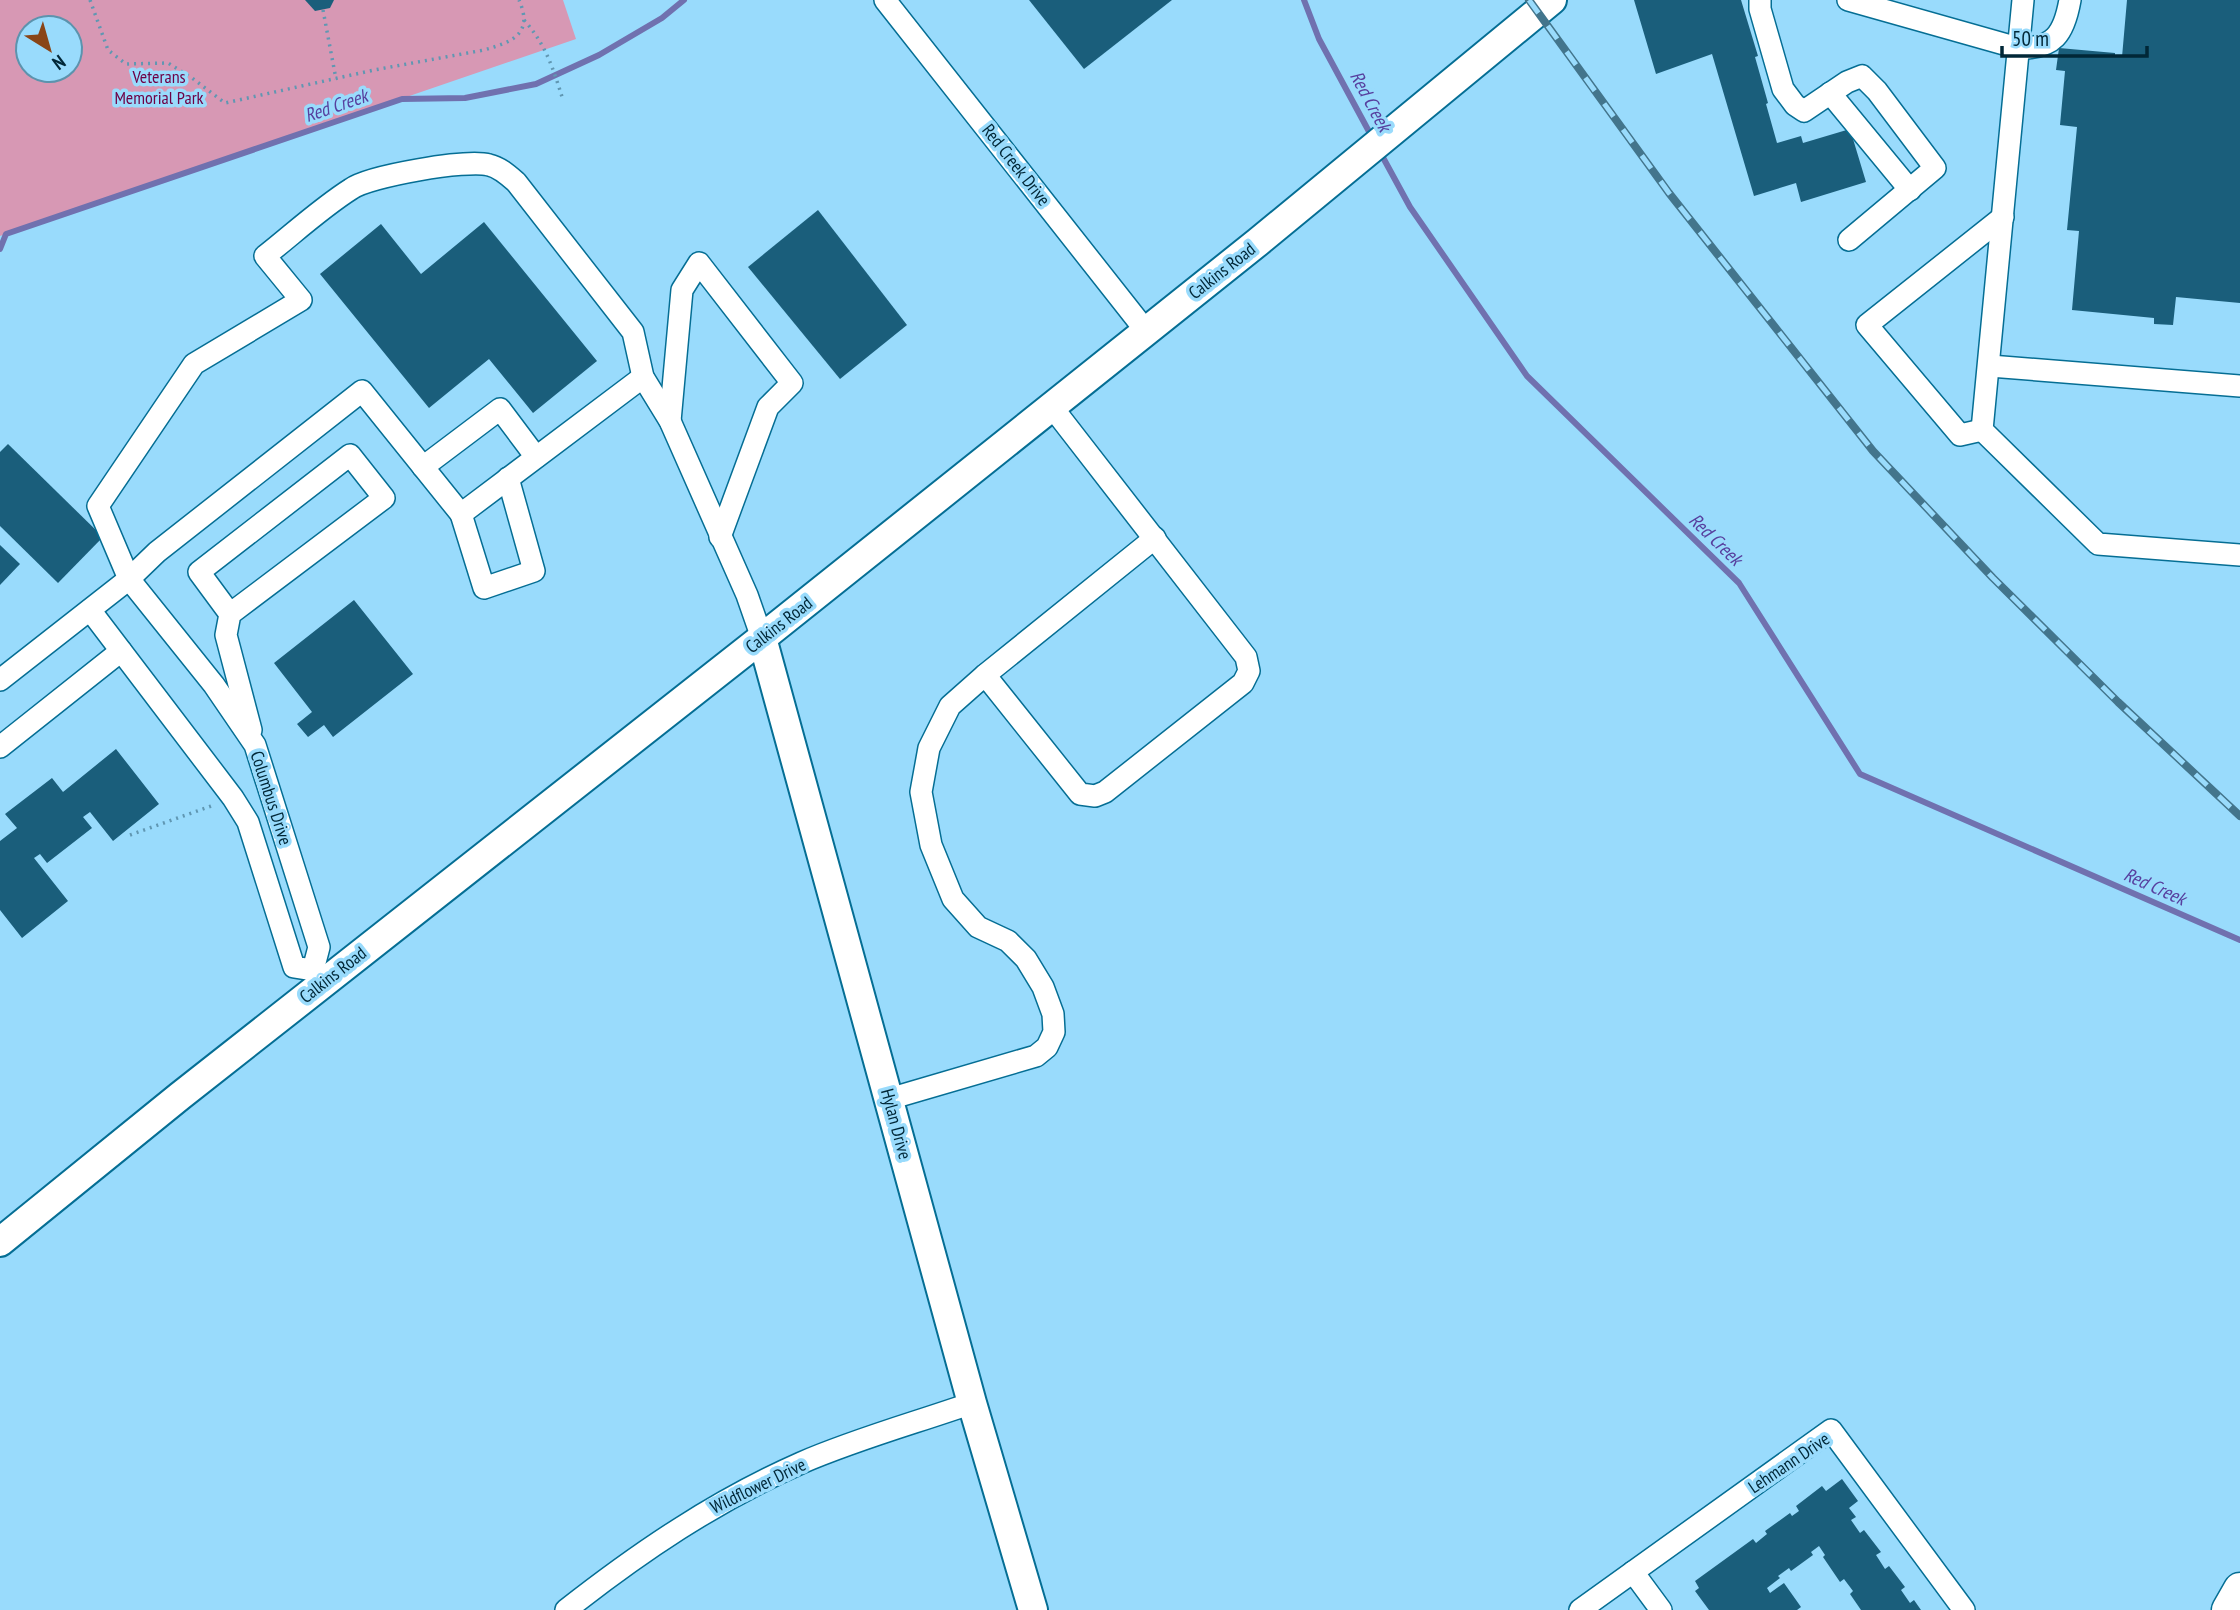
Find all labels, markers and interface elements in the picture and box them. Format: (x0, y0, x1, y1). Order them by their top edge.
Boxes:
north arrow (14, 14, 84, 84)
scale bar (2002, 14, 2147, 58)
text: 50 m (2012, 25, 2049, 52)
text: N (48, 50, 71, 75)
park label: Veterans Memorial Park (114, 65, 204, 109)
water label: Red Creek (1345, 67, 1398, 138)
water label: Red Creek (301, 82, 373, 127)
street label: Red Creek Drive (977, 119, 1056, 210)
street label: Calkins Road (1184, 237, 1260, 304)
water label: Red Creek (1684, 508, 1750, 572)
street label: Calkins Road (741, 591, 817, 658)
street label: Columbus Drive (245, 748, 297, 848)
water label: Red Creek (2120, 862, 2192, 911)
street label: Calkins Road (295, 941, 371, 1008)
street label: Hylan Drive (876, 1086, 917, 1162)
street label: Lehmann Drive (1744, 1427, 1834, 1498)
street label: Wildflower Drive (706, 1453, 809, 1519)

